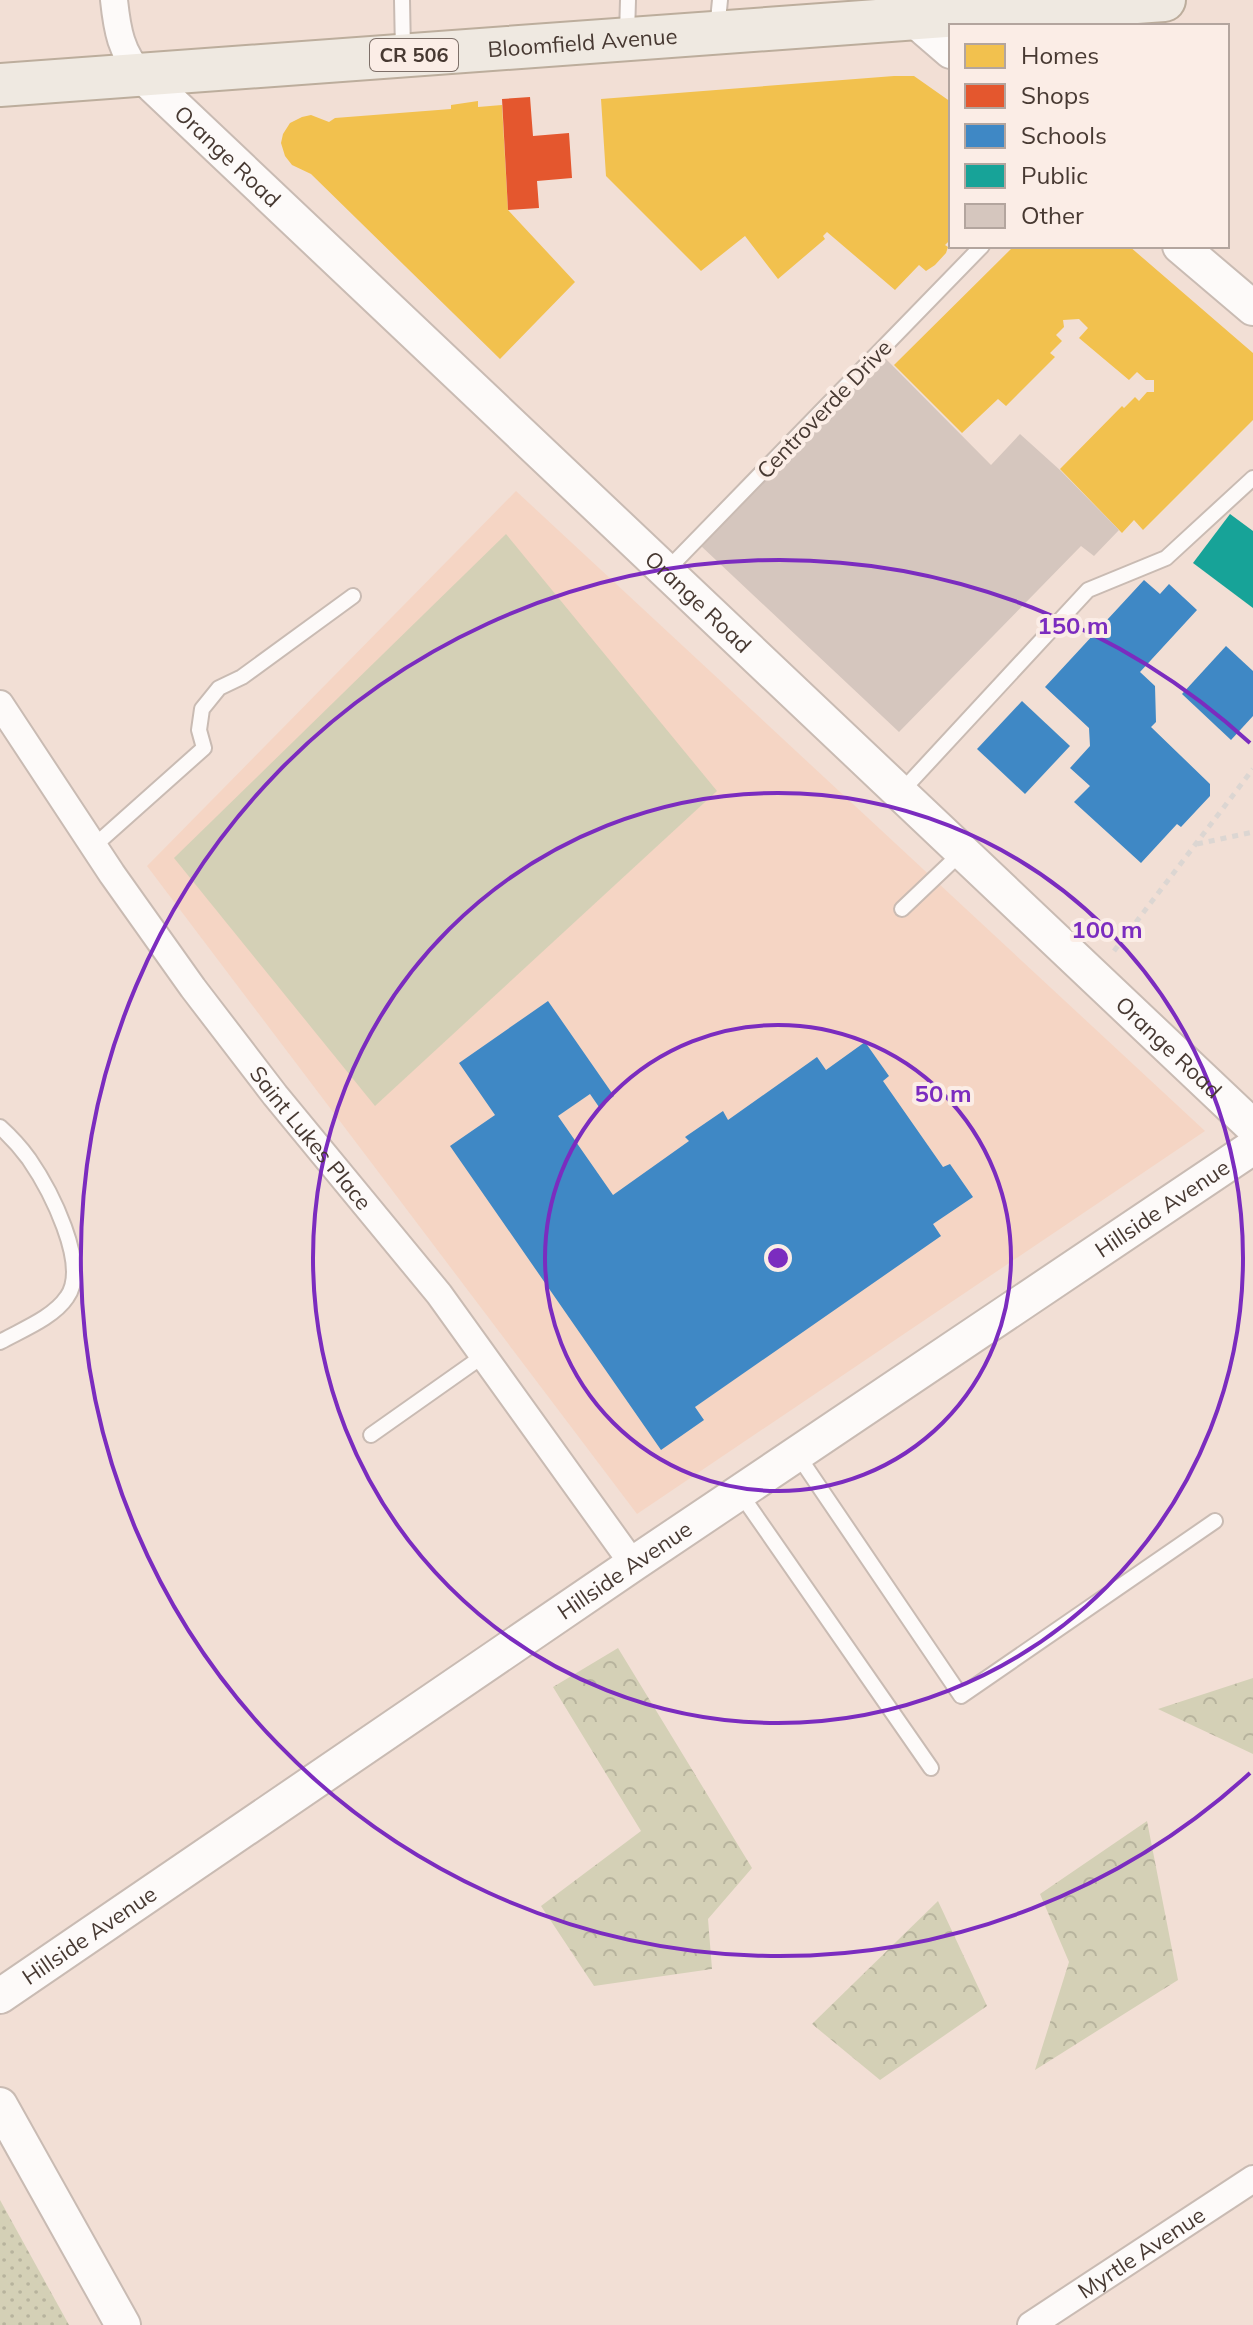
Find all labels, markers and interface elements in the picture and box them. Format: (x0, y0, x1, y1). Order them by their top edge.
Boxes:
street label: Bloomfield Avenue (487, 22, 678, 63)
legend (949, 24, 1229, 248)
road number: CR 506 (370, 39, 458, 71)
text: Homes (1021, 40, 1099, 70)
text: Shops (1021, 80, 1090, 110)
street label: Orange Road (169, 99, 287, 213)
text: Schools (1021, 120, 1107, 150)
text: Public (1021, 160, 1088, 190)
text: Other (1021, 200, 1084, 230)
street label: Centroverde Drive (751, 334, 897, 484)
street label: Orange Road (639, 545, 757, 659)
text: 150 m (1037, 610, 1109, 640)
text: 100 m (1071, 914, 1143, 944)
street label: Orange Road (1110, 990, 1228, 1104)
street label: Saint Lukes Place (244, 1060, 378, 1216)
text: 50 m (915, 1078, 971, 1108)
street label: Hillside Avenue (1089, 1153, 1235, 1263)
centre of rings (764, 1244, 792, 1272)
street label: Hillside Avenue (552, 1515, 697, 1625)
street label: Hillside Avenue (17, 1879, 162, 1991)
street label: Myrtle Avenue (1072, 2201, 1210, 2304)

